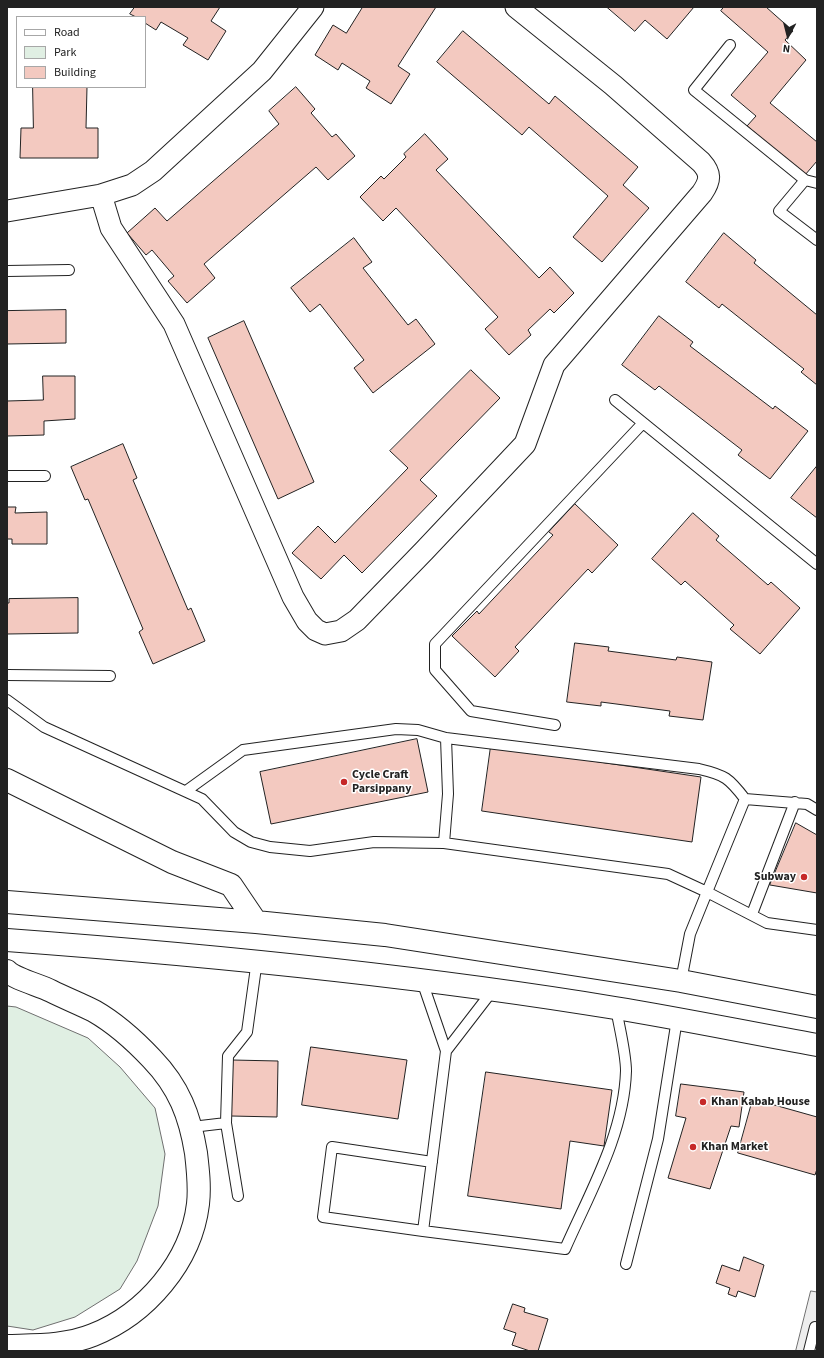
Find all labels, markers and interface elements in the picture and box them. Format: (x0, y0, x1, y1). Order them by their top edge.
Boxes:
legend (16, 16, 146, 88)
north arrow (768, 16, 808, 56)
text: Road (54, 24, 80, 41)
text: N (782, 41, 791, 56)
text: Park (54, 44, 76, 61)
text: Building (54, 64, 96, 81)
place label: Cycle Craft Parsippany (352, 768, 411, 796)
marker: Cycle Craft Parsippany (339, 777, 349, 787)
place label: Subway (754, 870, 796, 884)
marker: Subway (799, 872, 809, 882)
place label: Khan Kabab House (711, 1095, 810, 1109)
marker: Khan Kabab House (698, 1097, 708, 1107)
place label: Khan Market (701, 1140, 768, 1154)
marker: Khan Market (688, 1142, 698, 1152)

